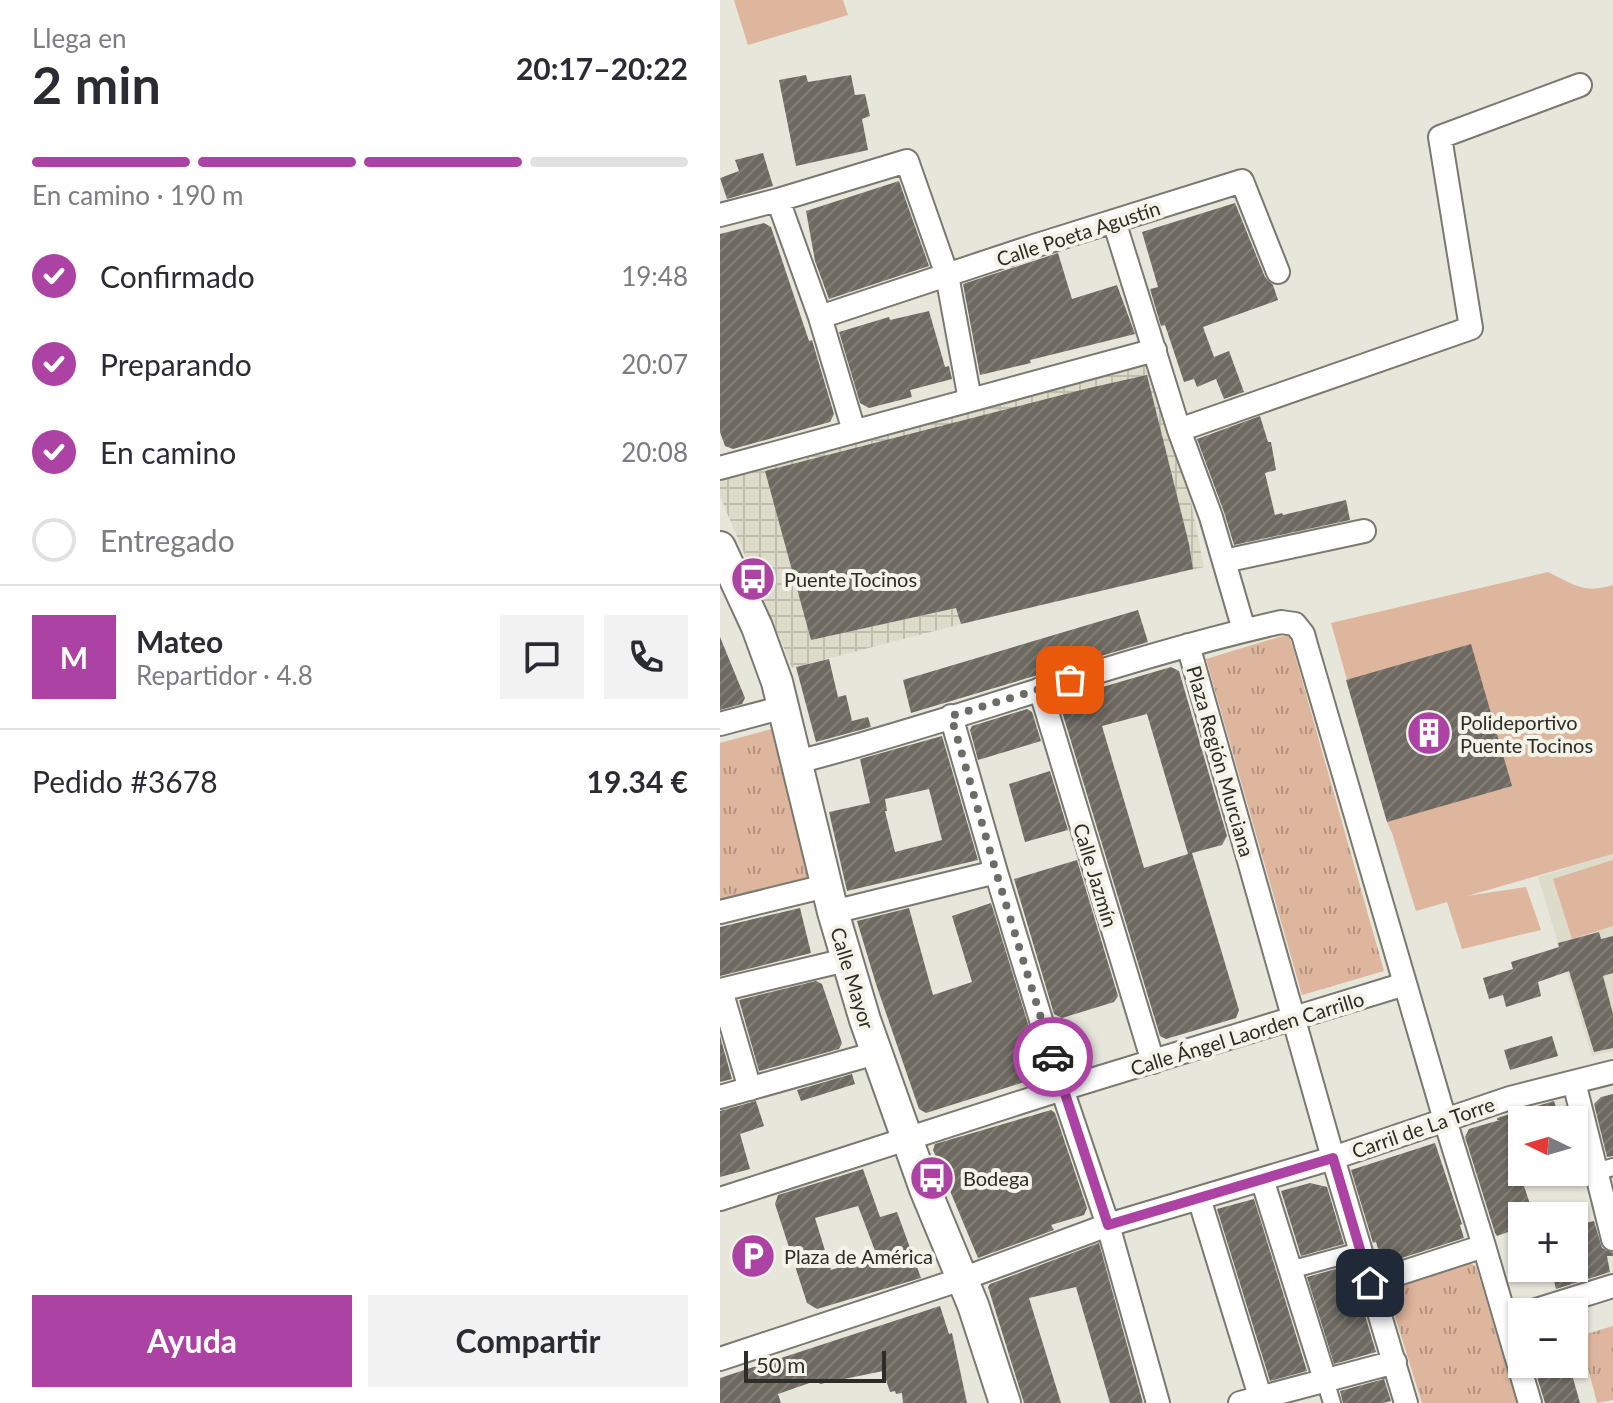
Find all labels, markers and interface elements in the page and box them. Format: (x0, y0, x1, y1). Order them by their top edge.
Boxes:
text: Llega en (32, 22, 127, 54)
text: 20:17–20:22 (516, 50, 688, 86)
text: 2 min (32, 53, 161, 115)
text: En camino · 190 m (32, 179, 243, 211)
street label: Calle Poeta Agustín (993, 195, 1163, 271)
icon: check (32, 254, 76, 298)
text: Confirmado (100, 258, 255, 294)
text: 19:48 (621, 260, 688, 292)
icon: check (32, 342, 76, 386)
text: Preparando (100, 346, 252, 382)
text: 20:07 (621, 348, 688, 380)
icon: check (32, 430, 76, 474)
text: En camino (100, 434, 236, 470)
text: 20:08 (621, 436, 688, 468)
text: Entregado (100, 522, 235, 558)
bus stop icon: Puente Tocinos (729, 555, 777, 603)
place label: Puente Tocinos (784, 567, 917, 591)
button: chat (500, 615, 584, 699)
button: phone (604, 615, 688, 699)
text: Mateo (136, 623, 223, 659)
text: M (60, 639, 88, 675)
pin (1036, 646, 1104, 714)
icon: bag (1048, 658, 1092, 702)
text: Repartidor · 4.8 (136, 659, 313, 691)
street label: Plaza Región Murciana (1182, 663, 1260, 859)
building icon: Polideportivo Puente Tocinos (1405, 709, 1453, 757)
place label: Polideportivo Puente Tocinos (1460, 710, 1593, 757)
text: Pedido #3678 (32, 763, 218, 799)
text: 19.34 € (587, 763, 688, 799)
street label: Calle Jazmín (1069, 820, 1123, 930)
street label: Calle Mayor (826, 924, 880, 1032)
street label: Calle Ángel Laorden Carrillo (1127, 986, 1367, 1080)
courier (1013, 1017, 1093, 1097)
icon: car (1031, 1035, 1075, 1079)
street label: Carril de La Torre (1348, 1091, 1498, 1163)
north arrow (1508, 1106, 1588, 1186)
map controls (1508, 1106, 1588, 1378)
bus stop icon: Bodega (908, 1154, 956, 1202)
place label: Bodega (963, 1166, 1029, 1190)
button: + (1508, 1202, 1588, 1282)
parking icon: Plaza de América (729, 1232, 777, 1280)
place label: Plaza de América (784, 1244, 933, 1268)
pin (1336, 1249, 1404, 1317)
icon: home (1348, 1261, 1392, 1305)
button: Ayuda (32, 1295, 352, 1387)
button: Compartir (368, 1295, 688, 1387)
button: − (1508, 1298, 1588, 1378)
scale bar (744, 1347, 886, 1383)
text: 50 m (756, 1351, 805, 1378)

